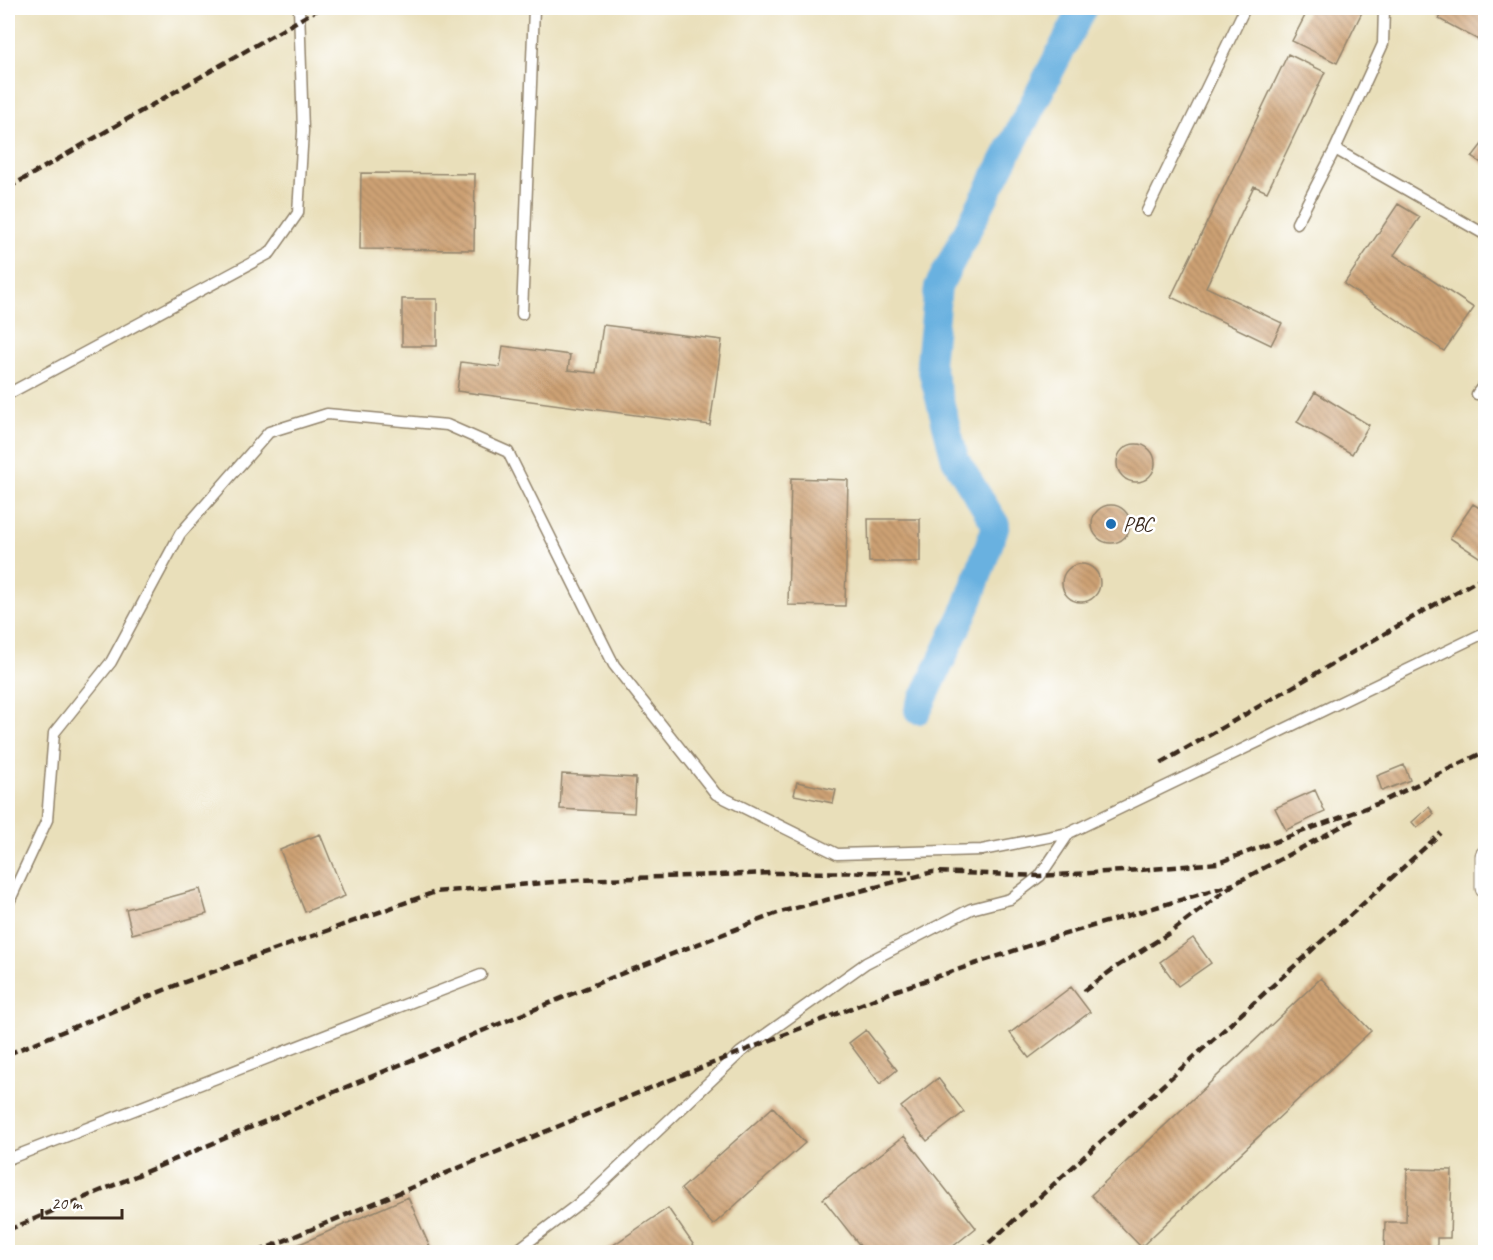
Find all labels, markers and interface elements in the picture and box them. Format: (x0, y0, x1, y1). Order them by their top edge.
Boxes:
place label: РВС (1123, 511, 1156, 537)
marker: РВС (1104, 517, 1118, 531)
scale bar (42, 1182, 122, 1220)
text: 20 m (51, 1192, 84, 1214)

